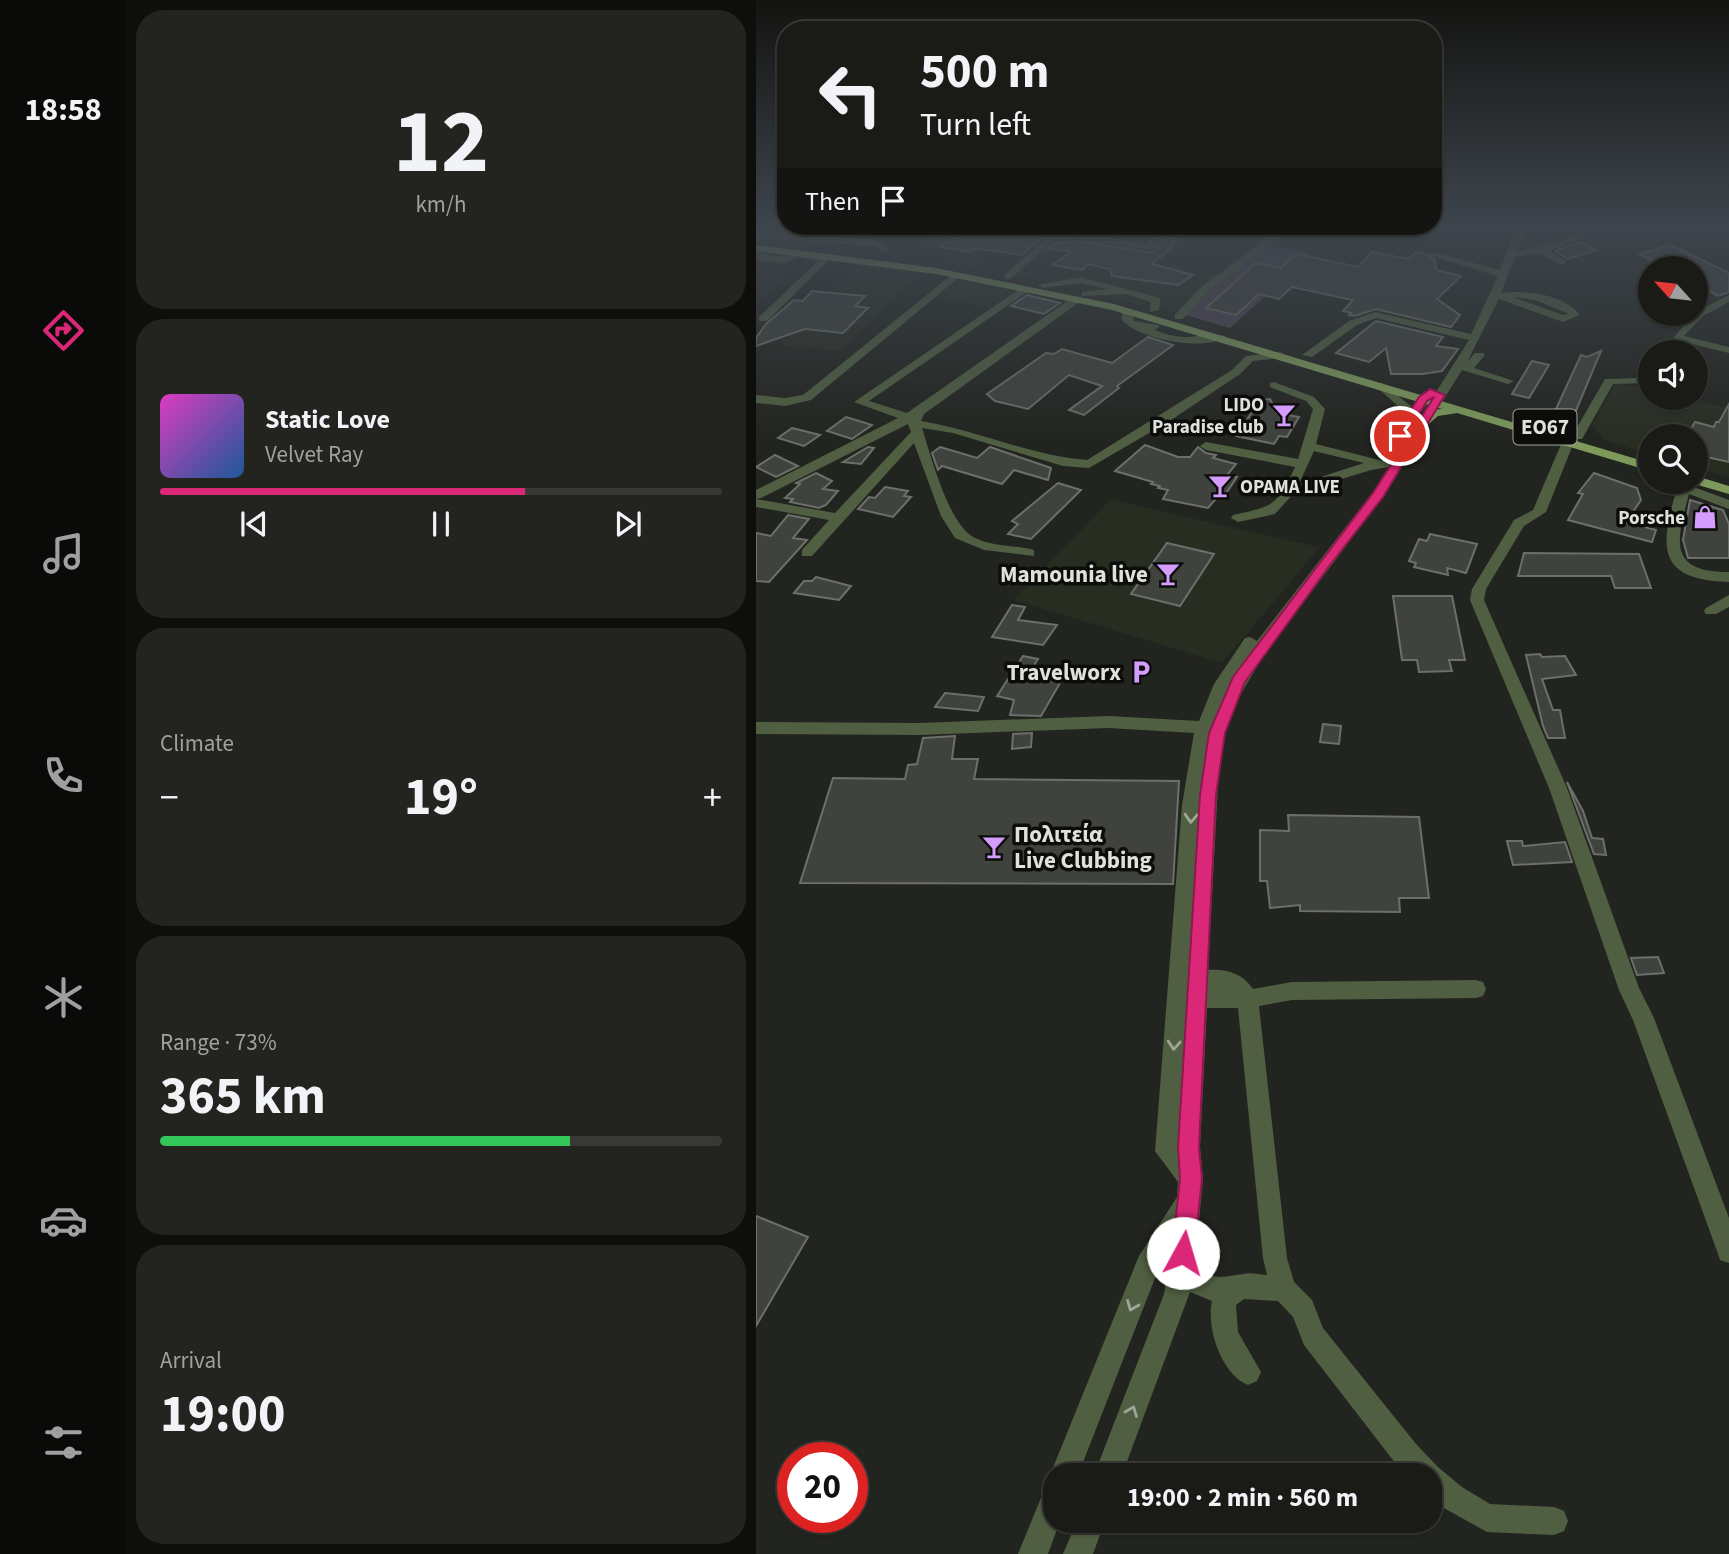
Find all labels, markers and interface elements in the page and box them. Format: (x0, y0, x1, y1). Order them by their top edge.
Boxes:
text: 500 m (920, 37, 1049, 107)
icon: left (805, 49, 896, 140)
text: 12 (393, 78, 489, 207)
text: 18:58 (24, 87, 102, 133)
text: Turn left (920, 102, 1031, 148)
icon: arrive (874, 182, 912, 220)
text: Then (805, 183, 860, 220)
text: km/h (415, 188, 467, 221)
north arrow (1638, 256, 1708, 326)
map controls (1638, 256, 1708, 494)
icon: directions (39, 306, 88, 355)
button: sound (1638, 340, 1708, 410)
place label: LIDO Paradise club (1152, 392, 1264, 441)
text: Static Love (265, 401, 390, 438)
bar icon: LIDO Paradise club (1270, 401, 1298, 429)
pin (1370, 406, 1430, 466)
road number: ΕΟ67 (1514, 410, 1576, 444)
icon: arrive (1381, 417, 1419, 455)
button: search (1638, 424, 1708, 494)
text: Velvet Ray (265, 438, 363, 471)
bar icon: ΟΡΑΜΑ LIVE (1206, 472, 1234, 500)
place label: ΟΡΑΜΑ LIVE (1240, 474, 1340, 501)
shop icon: Porsche (1691, 503, 1719, 531)
icon: previous (235, 505, 273, 543)
icon: pause (422, 505, 460, 543)
icon: next (609, 505, 647, 543)
place label: Porsche (1618, 505, 1685, 532)
icon: music (39, 529, 88, 578)
place label: Mamounia live (1000, 558, 1148, 591)
bar icon: Mamounia live (1154, 560, 1182, 588)
place label: Travelworx (1007, 656, 1121, 689)
parking icon: Travelworx (1127, 658, 1155, 686)
text: Climate (160, 727, 234, 760)
icon: phone (39, 751, 88, 800)
text: 19° (404, 761, 478, 835)
text: − (160, 771, 179, 825)
text: + (703, 771, 722, 825)
one-way arrow (1183, 813, 1198, 824)
place label: Πολιτεία Live Clubbing (1014, 818, 1152, 877)
bar icon: Πολιτεία Live Clubbing (980, 833, 1008, 861)
icon: climate (39, 973, 88, 1022)
text: Range · 73% (160, 1026, 277, 1059)
one-way arrow (1167, 1040, 1182, 1051)
text: 365 km (160, 1060, 326, 1134)
icon: car (39, 1196, 88, 1245)
position arrow (1146, 1216, 1220, 1290)
one-way arrow (1126, 1300, 1140, 1312)
text: Arrival (160, 1344, 222, 1377)
text: 19:00 (160, 1378, 285, 1452)
one-way arrow (1124, 1406, 1138, 1418)
icon: filters (39, 1418, 88, 1467)
speed limit sign: 20 (777, 1442, 868, 1533)
text: 19:00 · 2 min · 560 m (1127, 1479, 1358, 1516)

